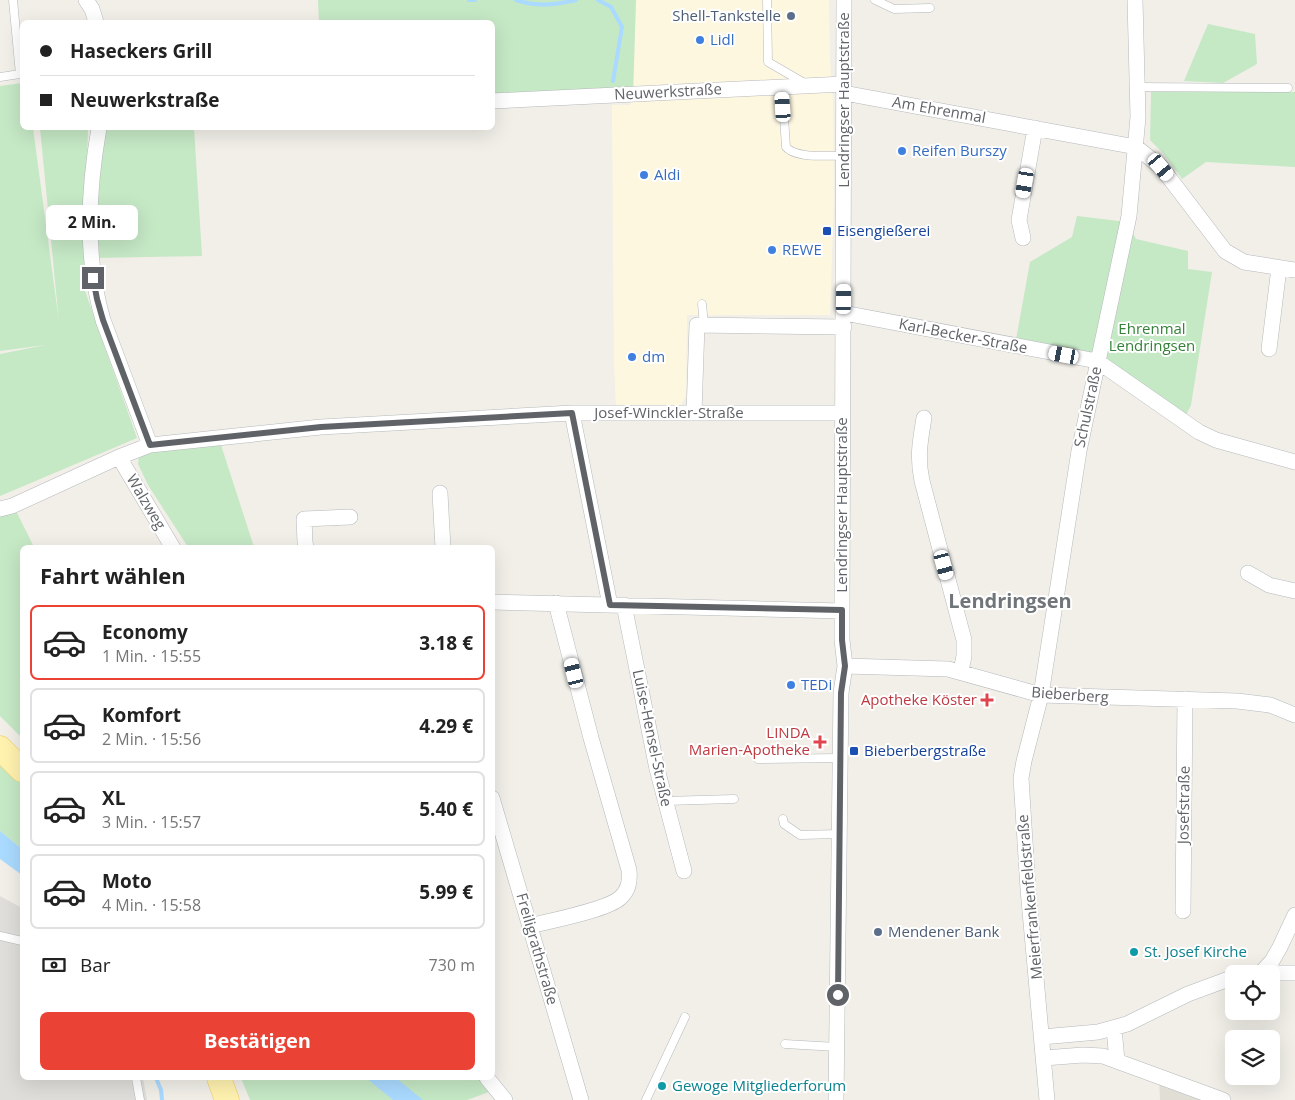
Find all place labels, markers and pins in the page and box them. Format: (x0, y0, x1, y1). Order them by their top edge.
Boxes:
place label: Shell-Tankstelle (672, 5, 781, 25)
marker: Shell-Tankstelle (785, 10, 797, 22)
place label: Lidl (710, 29, 735, 49)
marker: Lidl (694, 34, 706, 46)
place label: Reifen Burszy (912, 140, 1007, 160)
marker: Reifen Burszy (896, 145, 908, 157)
place label: Aldi (654, 164, 680, 184)
marker: Aldi (638, 169, 650, 181)
place label: Eisengießerei (837, 220, 930, 240)
marker: Eisengießerei (821, 225, 833, 237)
place label: REWE (782, 239, 822, 259)
marker: REWE (766, 244, 778, 256)
place label: dm (642, 346, 665, 366)
marker: dm (626, 351, 638, 363)
place label: TEDi (801, 674, 832, 694)
marker: TEDi (785, 679, 797, 691)
place label: Apotheke Köster (861, 689, 977, 709)
marker: Apotheke Köster (981, 694, 993, 706)
place label: LINDA Marien-Apotheke (689, 722, 811, 759)
marker: LINDA Marien-Apotheke (814, 736, 826, 748)
place label: Bieberbergstraße (864, 740, 986, 760)
marker: Bieberbergstraße (848, 745, 860, 757)
place label: Mendener Bank (888, 921, 1000, 941)
marker: Mendener Bank (872, 926, 884, 938)
place label: St. Josef Kirche (1144, 941, 1247, 961)
marker: St. Josef Kirche (1128, 946, 1140, 958)
place label: Gewoge Mitgliederforum (672, 1075, 846, 1095)
marker: Gewoge Mitgliederforum (656, 1080, 668, 1092)

